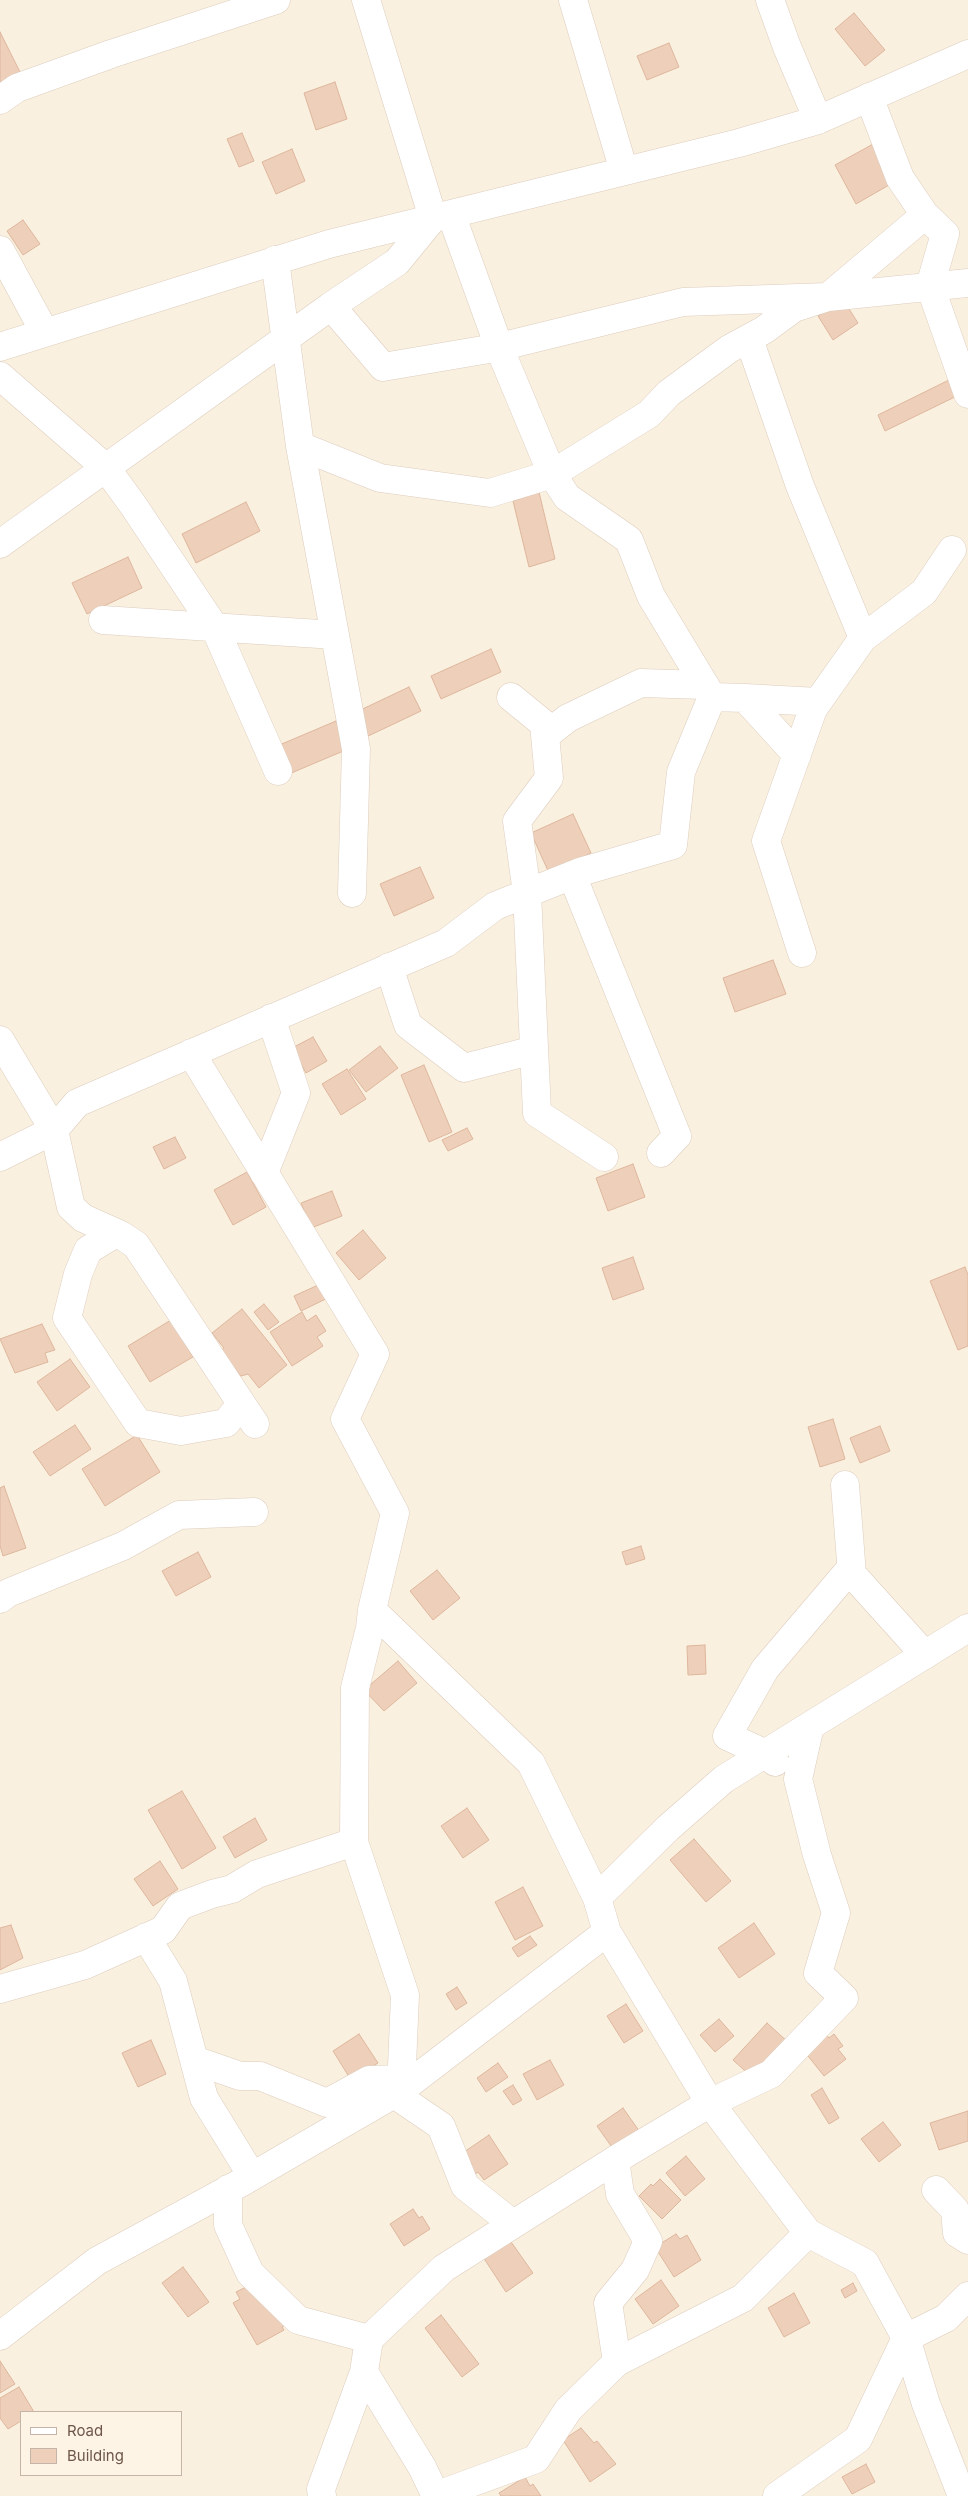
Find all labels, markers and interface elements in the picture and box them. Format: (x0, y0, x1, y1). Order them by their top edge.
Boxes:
legend (20, 2411, 182, 2476)
text: Road (67, 2421, 103, 2440)
text: Building (67, 2446, 124, 2465)

